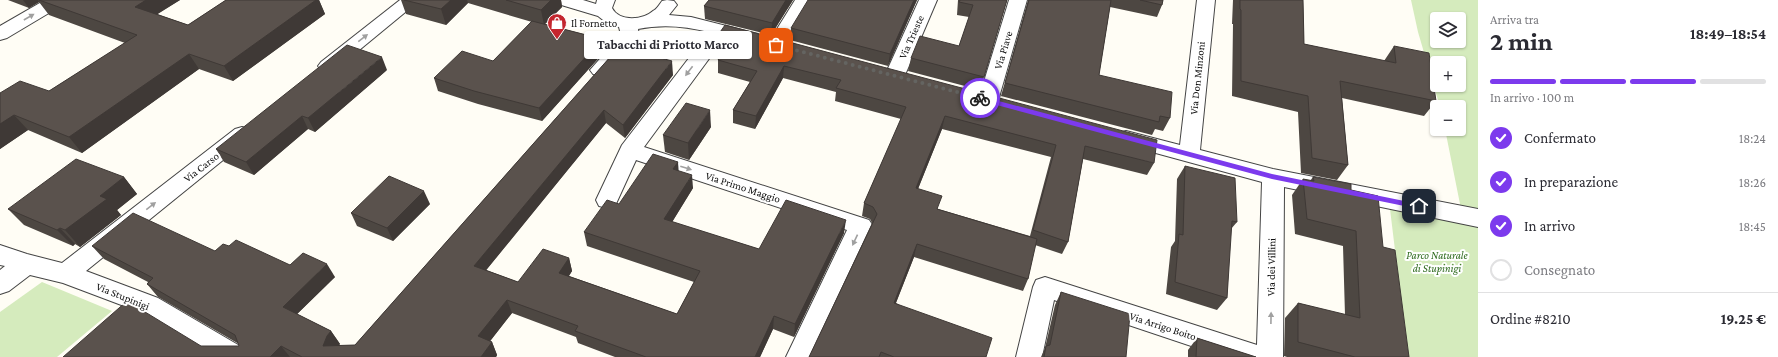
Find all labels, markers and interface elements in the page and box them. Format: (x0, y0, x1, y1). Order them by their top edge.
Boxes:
shop icon: Il Fornetto (546, 12, 568, 40)
map controls (1430, 12, 1466, 136)
button: layers (1430, 12, 1466, 48)
text: Arriva tra (1490, 12, 1539, 27)
one-way arrow (23, 13, 35, 20)
street label: Via Trieste (896, 13, 926, 61)
place label: Il Fornetto (571, 17, 618, 29)
text: 18:49–18:54 (1690, 26, 1766, 42)
text: 2 min (1490, 27, 1553, 56)
pin (759, 28, 793, 62)
street label: Via Piave (992, 29, 1015, 71)
callout: Tabacchi di Priotto Marco (584, 31, 752, 59)
one-way arrow (357, 34, 368, 43)
icon: bag (765, 34, 787, 56)
text: Tabacchi di Priotto Marco (597, 37, 739, 52)
street label: Via Don Minzoni (1187, 41, 1207, 115)
button: + (1430, 56, 1466, 92)
one-way arrow (685, 66, 693, 77)
courier (960, 78, 1000, 118)
icon: bike (969, 87, 991, 109)
text: In arrivo · 100 m (1490, 90, 1574, 105)
button: − (1430, 100, 1466, 136)
icon: check (1490, 127, 1512, 149)
text: Confermato (1524, 130, 1596, 146)
text: 18:24 (1739, 131, 1766, 146)
street label: Via Carso (181, 149, 221, 184)
one-way arrow (681, 166, 693, 172)
street label: Via Primo Maggio (704, 169, 782, 206)
icon: check (1490, 171, 1512, 193)
text: In preparazione (1524, 174, 1618, 190)
text: 18:26 (1739, 175, 1766, 190)
pin (1402, 189, 1436, 223)
icon: home (1408, 195, 1430, 217)
one-way arrow (146, 202, 156, 210)
icon: check (1490, 215, 1512, 237)
text: In arrivo (1524, 218, 1575, 234)
text: 18:45 (1739, 219, 1766, 234)
one-way arrow (852, 234, 858, 246)
street label: Via dei Villini (1264, 238, 1278, 296)
park label: Parco Naturale di Stupinigi (1406, 249, 1469, 275)
text: Consegnato (1524, 262, 1595, 278)
street label: Via Stupinigi (94, 280, 151, 313)
street label: Via Arrigo Boito (1128, 310, 1198, 344)
one-way arrow (1268, 311, 1274, 324)
text: Ordine #8210 (1490, 311, 1571, 327)
text: 19.25 € (1721, 311, 1766, 327)

